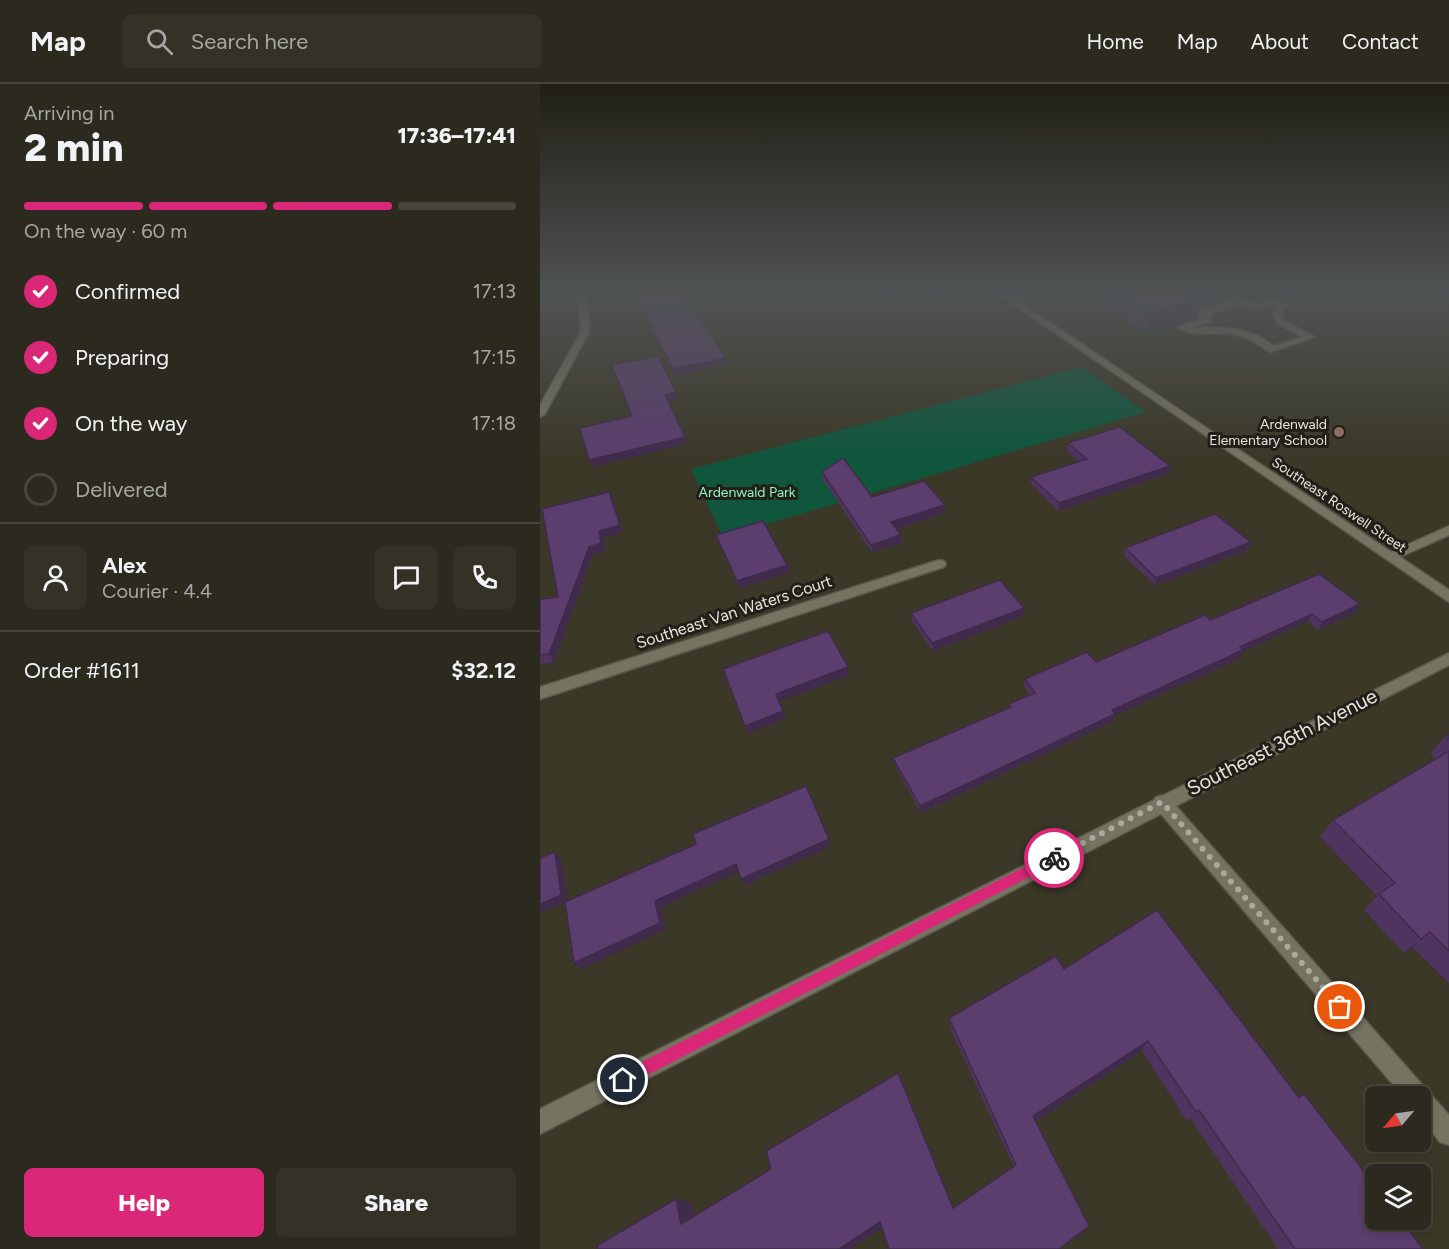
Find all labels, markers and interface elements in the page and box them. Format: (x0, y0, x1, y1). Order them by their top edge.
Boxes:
search box (122, 14, 542, 68)
text: Map (30, 24, 86, 58)
icon: search (143, 25, 176, 58)
text: Search here (191, 28, 308, 55)
text: Home (1087, 29, 1144, 54)
text: Map (1177, 29, 1218, 54)
text: About (1251, 29, 1309, 54)
text: Contact (1342, 29, 1419, 54)
text: Arriving in (24, 101, 114, 125)
text: 17:36–17:41 (397, 122, 516, 149)
text: 2 min (24, 124, 124, 171)
text: On the way · 60 m (24, 219, 187, 243)
icon: check (24, 275, 57, 308)
text: Confirmed (75, 278, 180, 305)
text: 17:13 (473, 279, 516, 303)
icon: check (24, 341, 57, 374)
text: Preparing (75, 344, 169, 371)
text: 17:15 (472, 345, 516, 369)
icon: check (24, 407, 57, 440)
text: On the way (75, 410, 187, 437)
text: 17:18 (471, 411, 516, 435)
place label: Ardenwald Elementary School (1209, 416, 1327, 449)
marker: Ardenwald Elementary School (1332, 425, 1346, 439)
street label: Southeast Roswell Street (1269, 454, 1409, 556)
text: Delivered (75, 476, 168, 503)
park label: Ardenwald Park (698, 484, 796, 501)
button: person (24, 546, 87, 609)
button: chat (375, 546, 438, 609)
button: phone (453, 546, 516, 609)
text: Alex (102, 552, 147, 579)
street label: Southeast Van Waters Court (634, 571, 834, 653)
text: Courier · 4.4 (102, 579, 212, 603)
text: Order #1611 (24, 657, 140, 684)
text: $32.12 (451, 657, 516, 684)
street label: Southeast 36th Avenue (1183, 684, 1381, 800)
courier (1024, 828, 1084, 888)
icon: bike (1038, 842, 1071, 875)
pin (1314, 981, 1365, 1032)
icon: bag (1323, 990, 1356, 1023)
pin (597, 1054, 648, 1105)
icon: home (606, 1063, 639, 1096)
north arrow (1365, 1086, 1431, 1152)
map controls (1365, 1086, 1431, 1230)
button: layers (1365, 1164, 1431, 1230)
button: Help (24, 1168, 264, 1237)
button: Share (276, 1168, 516, 1237)

